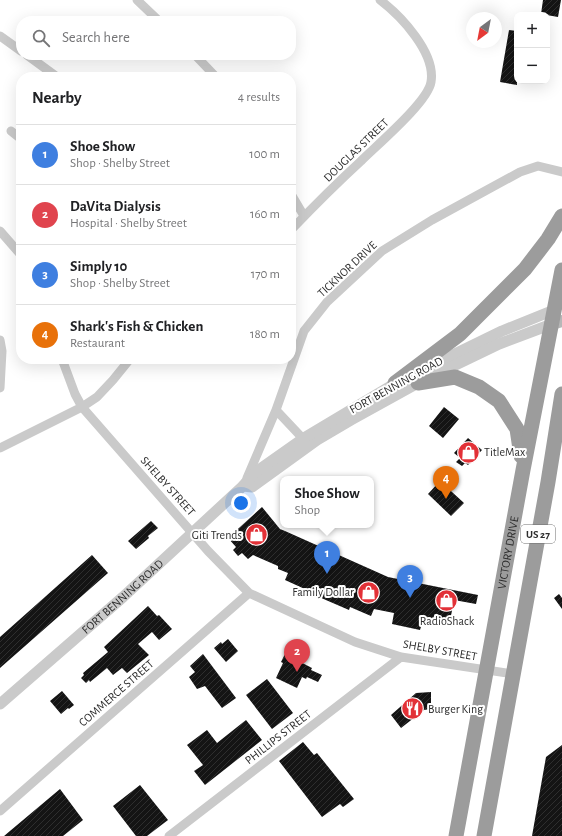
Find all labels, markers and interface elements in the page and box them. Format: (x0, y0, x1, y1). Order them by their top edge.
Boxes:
north arrow (466, 12, 502, 48)
map controls (514, 12, 550, 84)
button: + (514, 12, 550, 48)
search box (16, 16, 296, 60)
icon: search (30, 27, 52, 49)
text: Search here (62, 30, 130, 45)
button: − (514, 48, 550, 84)
text: Nearby (32, 89, 82, 106)
text: 4 results (238, 91, 280, 104)
street label: DOUGLAS STREET (321, 116, 391, 184)
text: Shoe Show (70, 139, 135, 154)
text: 1 (43, 148, 47, 161)
text: 100 m (249, 148, 280, 161)
text: Shop · Shelby Street (70, 157, 170, 170)
text: DaVita Dialysis (70, 199, 161, 214)
text: 2 (42, 208, 48, 221)
text: 160 m (250, 208, 280, 221)
text: Hospital · Shelby Street (70, 217, 187, 230)
street label: TICKNOR DRIVE (315, 239, 379, 299)
text: Simply 10 (70, 259, 127, 274)
text: 3 (42, 268, 48, 281)
text: 170 m (251, 268, 280, 281)
text: Shop · Shelby Street (70, 277, 170, 290)
text: Shark's Fish & Chicken (70, 319, 203, 334)
text: 4 (42, 328, 48, 341)
text: 180 m (250, 328, 280, 341)
text: Restaurant (70, 337, 125, 350)
street label: FORT BENNING ROAD (347, 354, 445, 416)
shop icon: TitleMax (455, 439, 481, 465)
place label: TitleMax (484, 446, 525, 458)
street label: SHELBY STREET (138, 454, 198, 518)
pin: 4 (433, 466, 459, 499)
popup (280, 476, 374, 528)
text: Shoe Show (294, 486, 360, 501)
your location (231, 493, 251, 513)
text: Shop (294, 504, 320, 517)
street label: VICTORY DRIVE (495, 515, 520, 590)
shop icon: Giti Trends (244, 522, 270, 548)
road number: US 27 (521, 525, 555, 543)
place label: Giti Trends (192, 529, 242, 541)
pin: 1 (314, 541, 340, 574)
street label: FORT BENNING ROAD (80, 557, 166, 636)
pin: 3 (397, 565, 423, 598)
shop icon: Family Dollar (356, 579, 382, 605)
place label: Family Dollar (292, 586, 354, 599)
shop icon: RadioShack (434, 587, 460, 613)
place label: RadioShack (420, 615, 475, 627)
street label: SHELBY STREET (402, 638, 478, 662)
pin: 2 (284, 639, 310, 672)
street label: COMMERCE STREET (76, 657, 156, 729)
restaurant icon: Burger King (399, 696, 425, 722)
place label: Burger King (428, 703, 483, 715)
street label: PHILLIPS STREET (243, 708, 313, 766)

